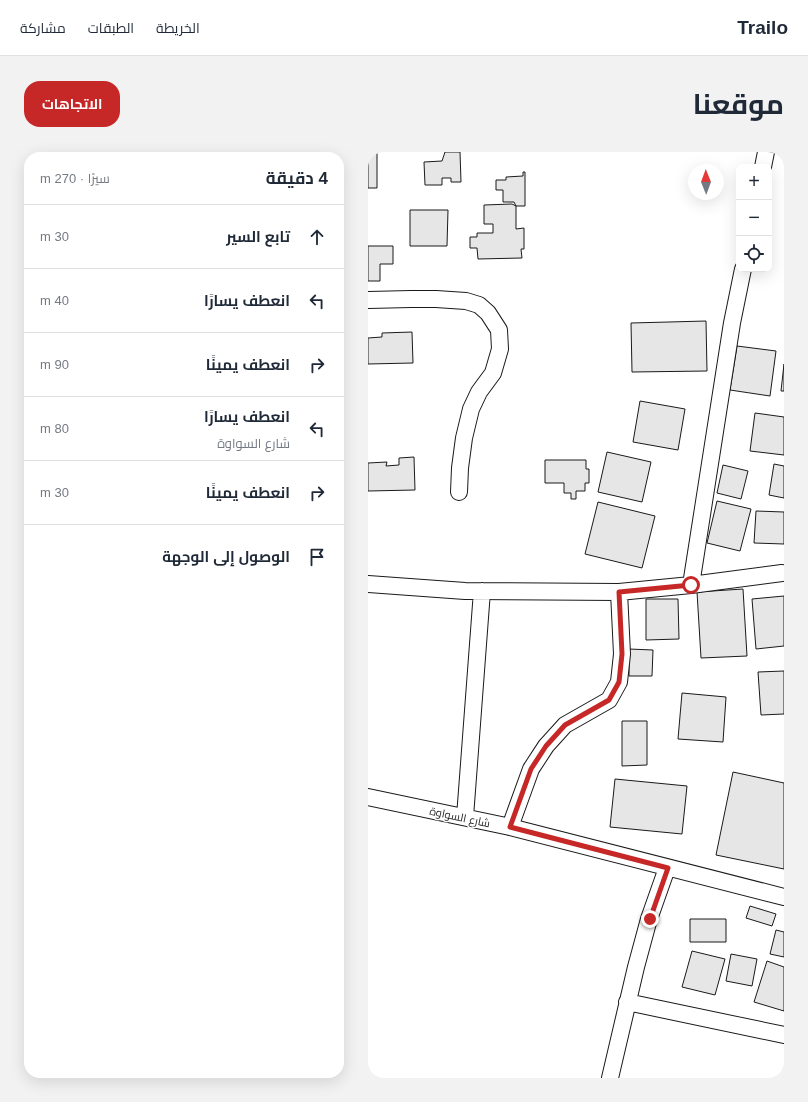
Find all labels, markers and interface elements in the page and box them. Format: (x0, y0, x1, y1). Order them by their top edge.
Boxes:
text: Trailo (737, 17, 788, 38)
text: مشاركة (20, 20, 66, 36)
text: الطبقات (88, 20, 134, 36)
text: الخريطة (156, 20, 200, 36)
button: الاتجاهات (24, 81, 120, 127)
text: موقعنا (693, 89, 784, 120)
north arrow (688, 164, 724, 200)
map controls (736, 164, 772, 272)
button: + (736, 164, 772, 200)
text: 4 دقيقة (266, 169, 328, 188)
text: سيرًا · 270 m (40, 171, 110, 186)
button: − (736, 200, 772, 236)
icon: ahead (306, 226, 328, 248)
text: تابع السير (226, 228, 290, 245)
text: 30 m (40, 229, 69, 244)
button: locate (736, 236, 772, 272)
icon: left (306, 290, 328, 312)
text: انعطف يسارًا (204, 292, 290, 309)
text: 40 m (40, 293, 69, 308)
icon: right (306, 354, 328, 376)
text: انعطف يمينًا (206, 356, 290, 373)
text: 90 m (40, 357, 69, 372)
text: انعطف يسارًا (204, 408, 290, 425)
icon: left (306, 418, 328, 440)
text: 80 m (40, 421, 69, 436)
text: شارع السواوة (217, 436, 290, 451)
icon: right (306, 482, 328, 504)
text: انعطف يمينًا (206, 484, 290, 501)
text: 30 m (40, 485, 69, 500)
icon: arrive (306, 546, 328, 568)
text: الوصول إلى الوجهة (162, 548, 290, 565)
route start (682, 576, 700, 594)
street label: شارع السواوة (428, 805, 491, 831)
route end (641, 910, 659, 928)

